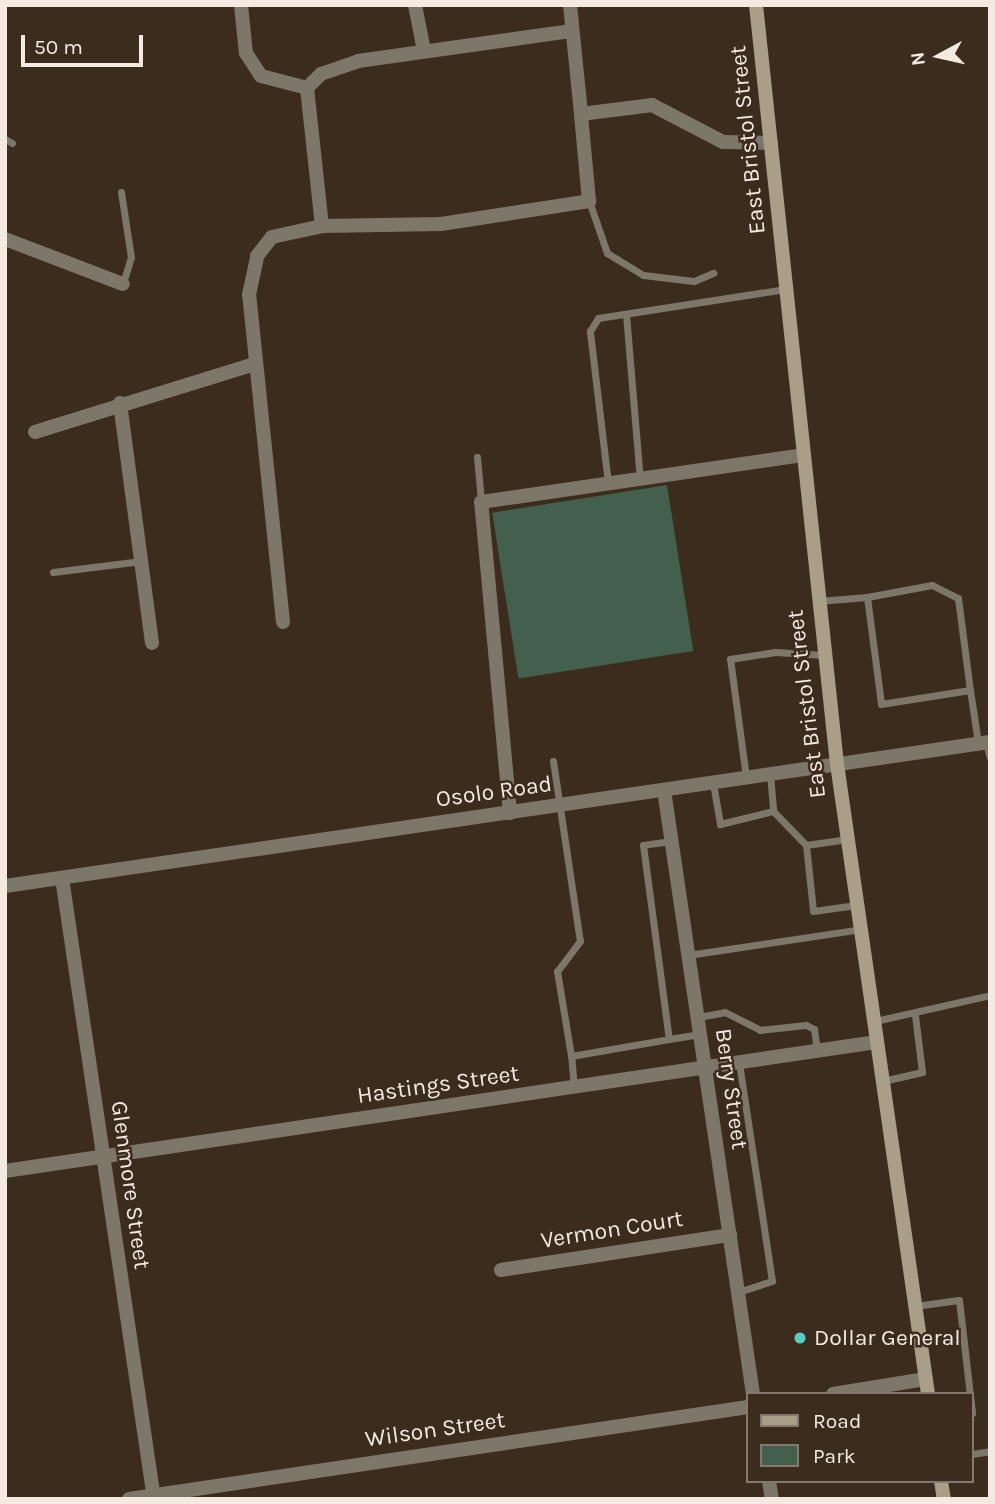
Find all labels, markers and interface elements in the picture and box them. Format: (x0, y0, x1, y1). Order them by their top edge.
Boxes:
scale bar (24, 21, 147, 65)
north arrow (904, 21, 974, 91)
text: 50 m (34, 35, 83, 59)
street label: East Bristol Street (724, 44, 772, 236)
text: N (906, 51, 930, 67)
street label: East Bristol Street (782, 608, 832, 800)
street label: Osolo Road (434, 770, 554, 814)
street label: Berry Street (709, 1027, 753, 1151)
street label: Hastings Street (355, 1060, 521, 1110)
street label: Glenmore Street (105, 1099, 155, 1271)
street label: Vermon Court (539, 1205, 685, 1255)
place label: Dollar General (814, 1324, 961, 1352)
marker: Dollar General (792, 1330, 808, 1346)
legend (746, 1392, 974, 1483)
street label: Wilson Street (363, 1407, 507, 1453)
text: Road (813, 1409, 861, 1433)
text: Park (813, 1444, 856, 1468)

